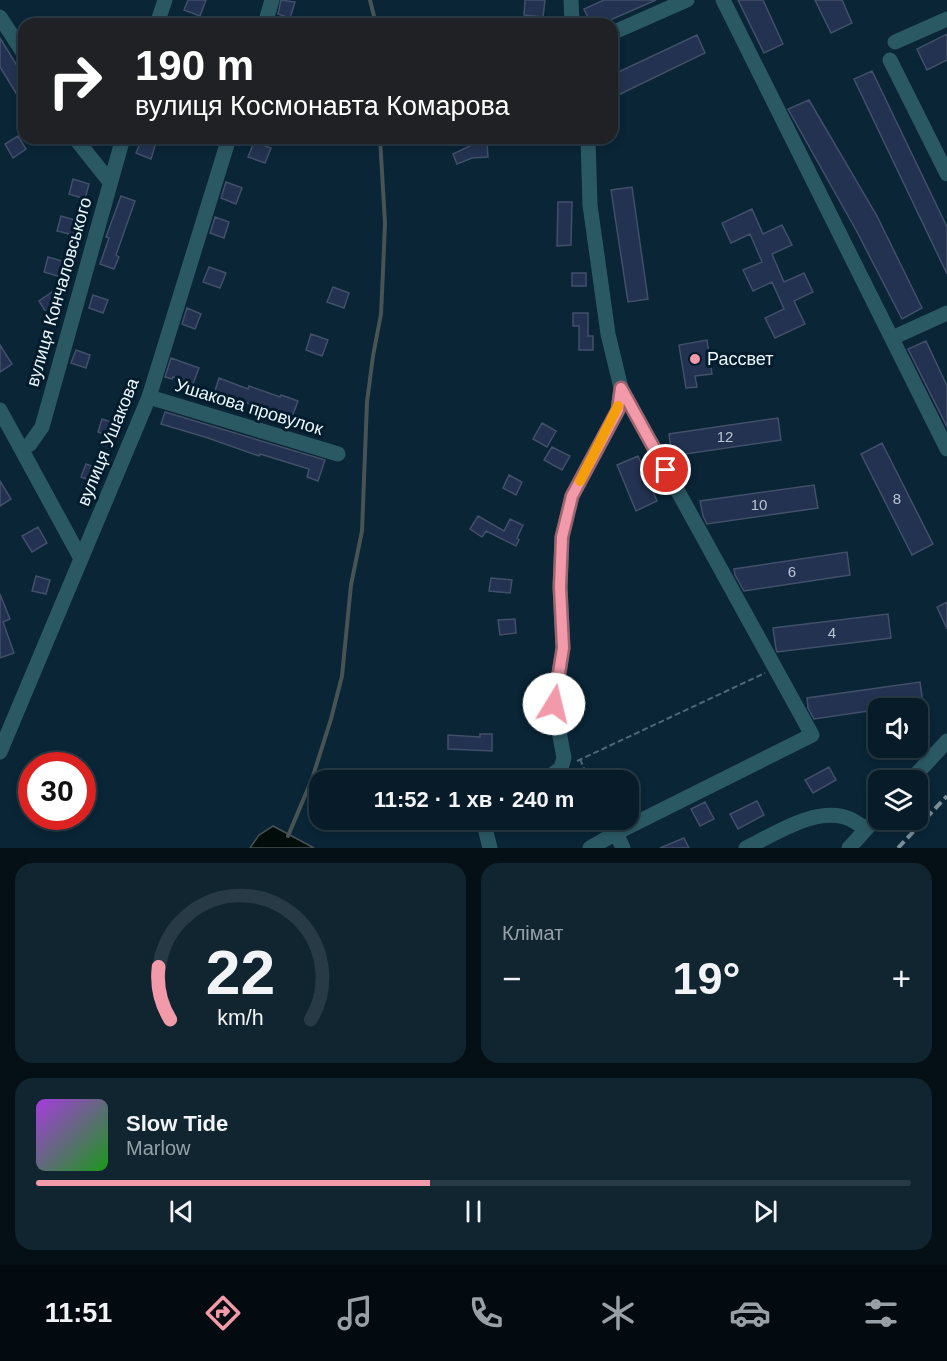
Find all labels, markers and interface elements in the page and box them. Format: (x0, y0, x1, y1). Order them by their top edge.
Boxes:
icon: right (36, 42, 114, 120)
text: 190 m (135, 42, 254, 89)
text: вулиця Космонавта Комарова (135, 91, 510, 121)
street label: вулиця Кончаловського (22, 195, 96, 389)
place label: Рассвет (707, 349, 773, 369)
marker: Рассвет (688, 352, 702, 366)
street label: вулиця Ушакова (73, 374, 143, 509)
street label: Ушакова провулок (173, 375, 326, 439)
house number: 12 (717, 428, 733, 445)
pin (640, 444, 691, 495)
icon: arrive (649, 453, 682, 486)
house number: 8 (893, 490, 901, 507)
house number: 10 (751, 496, 767, 513)
house number: 6 (788, 563, 796, 580)
house number: 4 (828, 624, 836, 641)
position arrow (522, 672, 586, 736)
map controls (868, 698, 928, 830)
button: sound (868, 698, 928, 758)
speed limit sign: 30 (18, 752, 96, 830)
button: layers (868, 770, 928, 830)
text: 11:52 · 1 хв · 240 m (374, 787, 574, 812)
text: Клімат (502, 922, 563, 944)
text: 22 (206, 938, 275, 1007)
text: 19° (672, 953, 741, 1004)
text: − (502, 960, 521, 997)
text: + (892, 960, 911, 997)
text: km/h (217, 1006, 264, 1030)
text: Slow Tide (126, 1111, 228, 1136)
text: Marlow (126, 1137, 190, 1159)
icon: previous (165, 1195, 198, 1228)
icon: pause (457, 1195, 490, 1228)
icon: next (749, 1195, 782, 1228)
icon: directions (202, 1292, 244, 1334)
icon: music (334, 1292, 376, 1334)
icon: phone (465, 1292, 507, 1334)
icon: climate (597, 1292, 639, 1334)
icon: car (729, 1292, 771, 1334)
icon: filters (860, 1292, 902, 1334)
text: 11:51 (45, 1298, 112, 1328)

